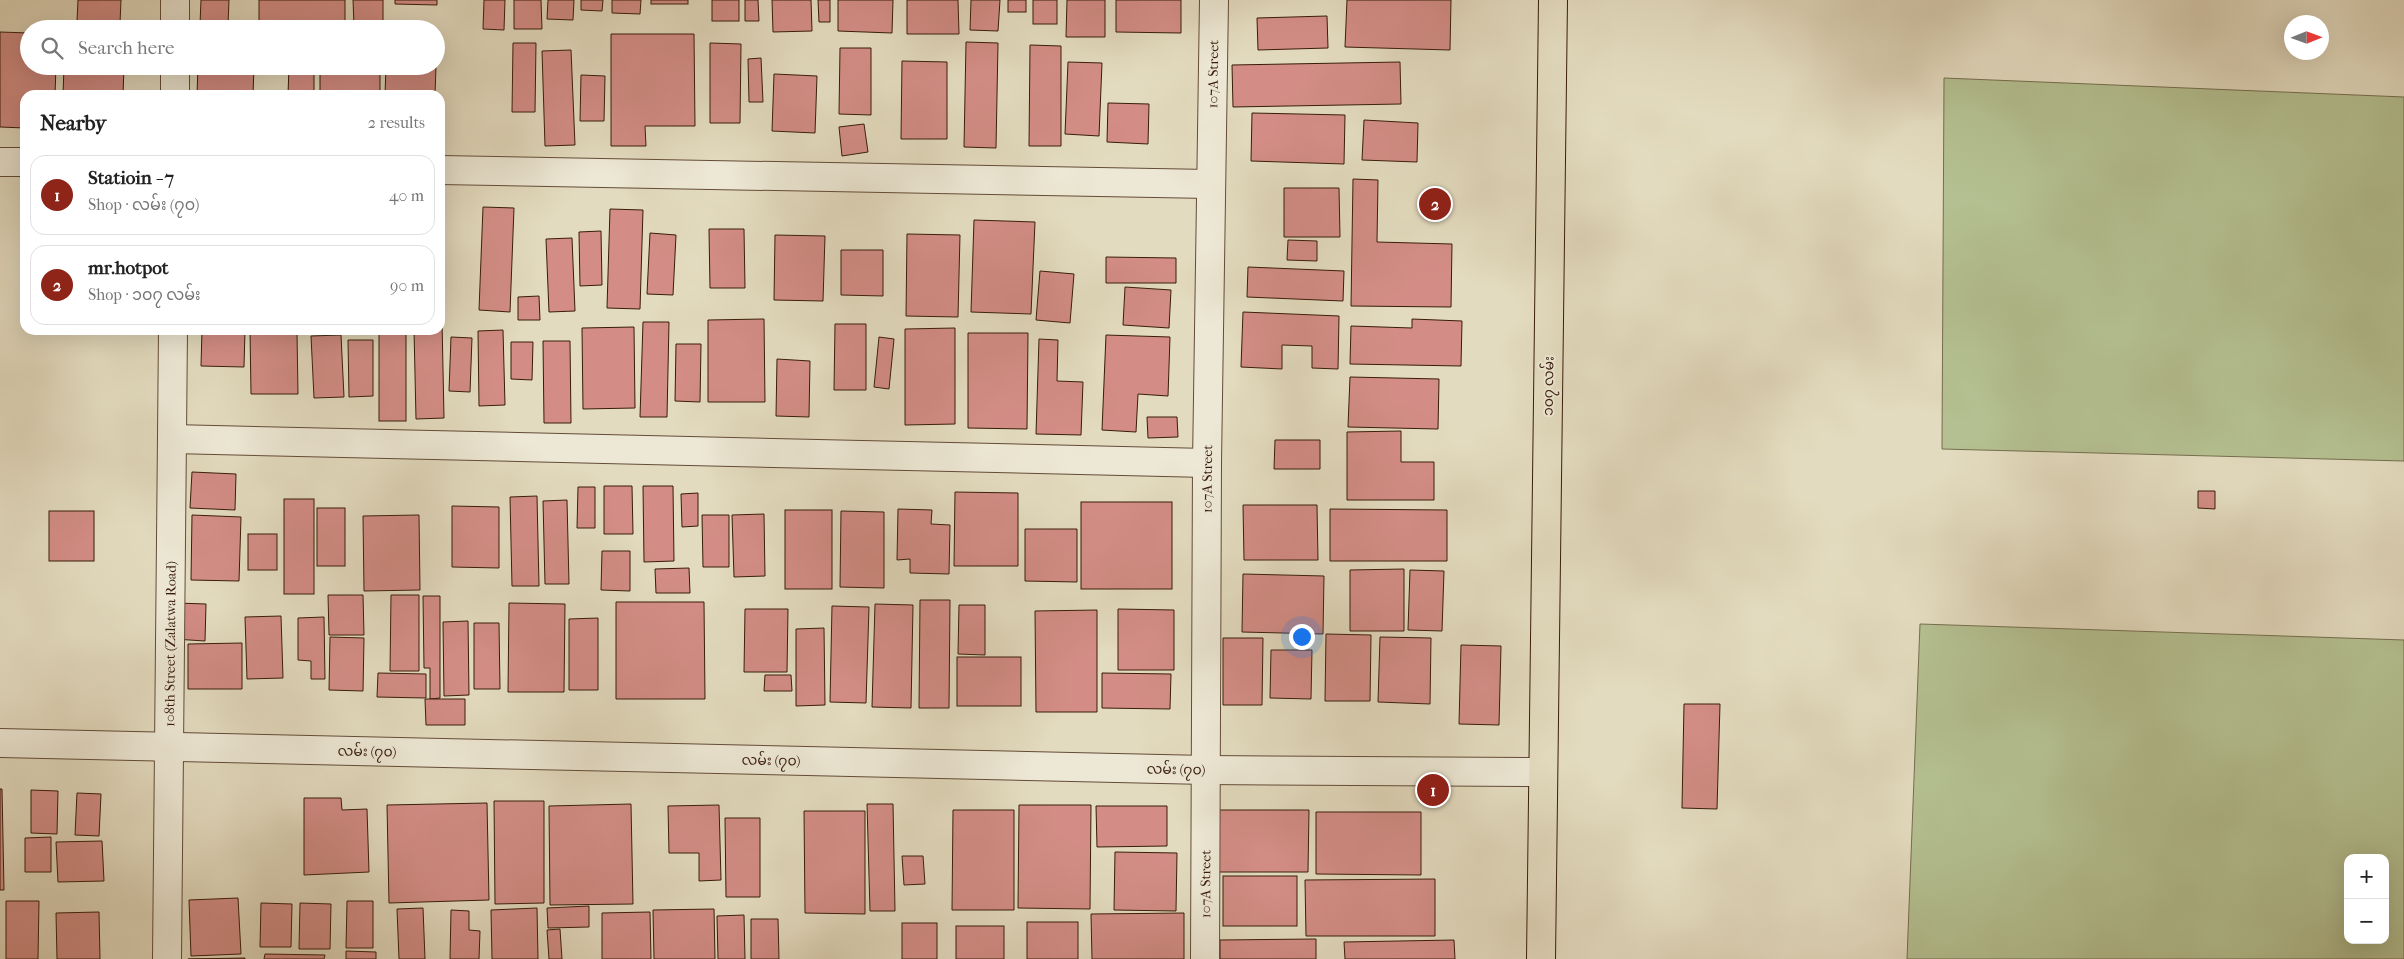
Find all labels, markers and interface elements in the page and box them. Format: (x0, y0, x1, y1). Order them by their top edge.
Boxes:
north arrow (2284, 15, 2329, 60)
search box (20, 20, 445, 75)
icon: search (38, 34, 66, 62)
text: Search here (78, 37, 174, 59)
street label: 107A Street (1204, 40, 1222, 108)
text: Nearby (40, 111, 106, 135)
text: 2 results (368, 113, 425, 132)
text: Statioin - 7 (88, 167, 174, 189)
pin: 2 (1419, 185, 1451, 223)
text: 1 (54, 186, 60, 205)
text: 40 m (389, 186, 424, 205)
text: Shop · လမ်း (၇၀) (88, 195, 200, 214)
text: mr.hotpot (88, 257, 169, 279)
text: 2 (53, 276, 61, 295)
text: 90 m (390, 276, 424, 295)
text: Shop · ၁၀၇ လမ်း (88, 285, 201, 304)
street label: ၁၀၇ လမ်း (1537, 356, 1561, 416)
street label: 107A Street (1199, 445, 1216, 513)
street label: 108th Street (Zalatwa Road) (161, 561, 180, 727)
your location (1289, 624, 1315, 650)
street label: လမ်း (၇၀) (337, 740, 397, 764)
street label: လမ်း (၇၀) (741, 749, 801, 773)
street label: လမ်း (၇၀) (1146, 758, 1206, 782)
pin: 1 (1417, 771, 1449, 809)
street label: 107A Street (1197, 850, 1214, 918)
map controls (2344, 854, 2389, 944)
button: + (2344, 854, 2389, 899)
button: − (2344, 899, 2389, 944)

